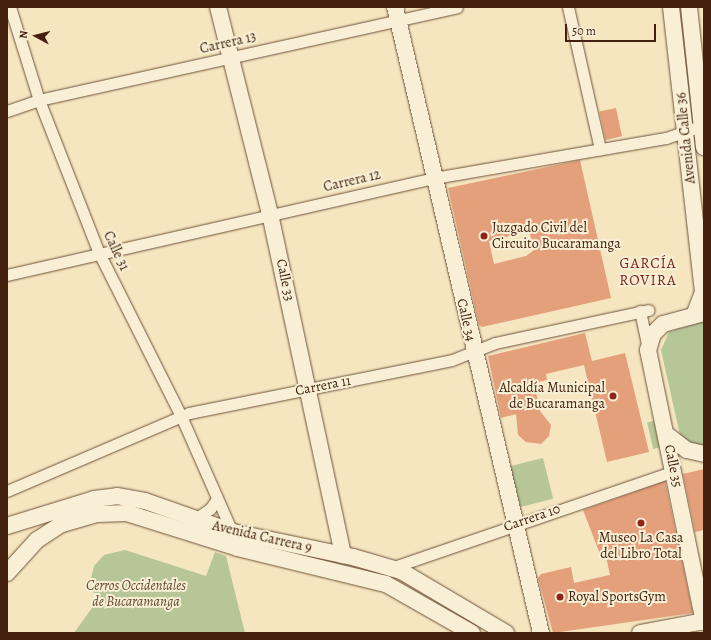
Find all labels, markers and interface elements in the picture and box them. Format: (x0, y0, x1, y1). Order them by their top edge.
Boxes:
north arrow (16, 16, 56, 56)
scale bar (567, 16, 658, 42)
text: 50 m (572, 23, 596, 39)
street label: Carrera 13 (198, 28, 258, 58)
text: N (16, 30, 32, 39)
street label: Avenida Calle 36 (673, 91, 699, 185)
street label: Carrera 12 (322, 166, 382, 196)
place label: Juzgado Civil del Circuito Bucaramanga (492, 220, 621, 252)
street label: Calle 31 (100, 229, 132, 273)
marker: Juzgado Civil del Circuito Bucaramanga (479, 231, 489, 241)
district label: GARCÍA ROVIRA (619, 254, 677, 289)
street label: Calle 33 (272, 257, 298, 303)
street label: Calle 34 (453, 297, 479, 343)
street label: Carrera 11 (294, 372, 352, 400)
place label: Alcaldía Municipal de Bucaramanga (499, 380, 605, 412)
marker: Alcaldía Municipal de Bucaramanga (608, 391, 618, 401)
street label: Calle 35 (660, 443, 686, 489)
street label: Carrera 10 (501, 500, 563, 536)
street label: Avenida Carrera 9 (211, 517, 313, 557)
marker: Museo La Casa del Libro Total (636, 518, 646, 528)
place label: Museo La Casa del Libro Total (599, 530, 683, 562)
park label: Cerros Occidentales de Bucaramanga (86, 578, 186, 610)
place label: Royal SportsGym (568, 589, 666, 605)
marker: Royal SportsGym (555, 592, 565, 602)

